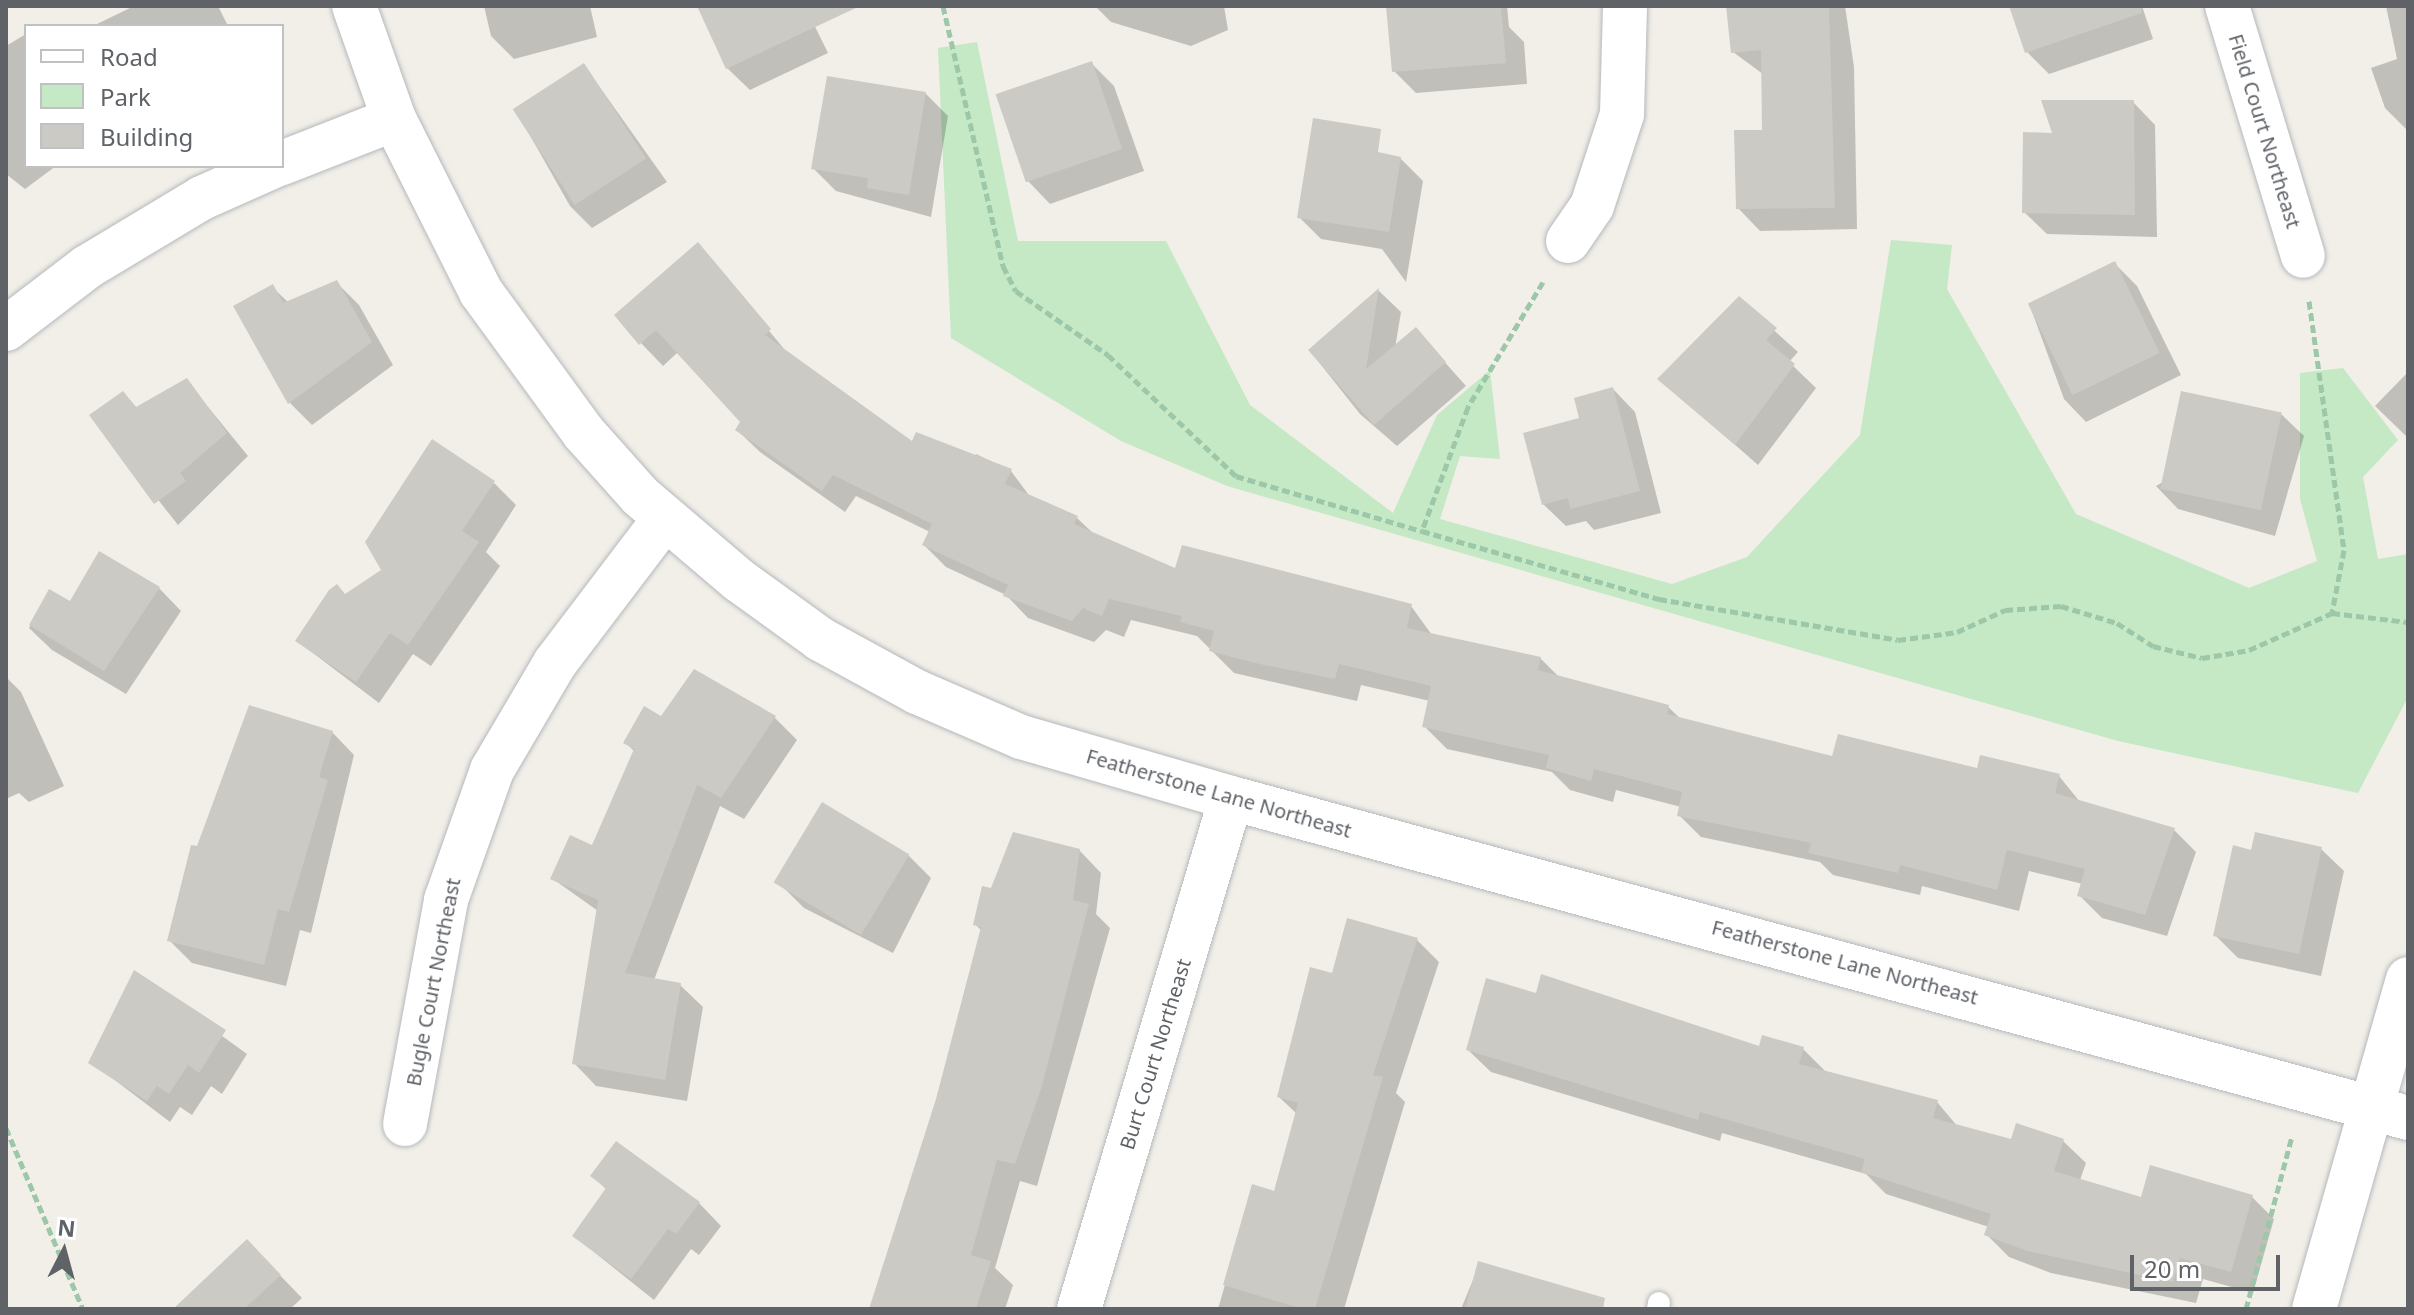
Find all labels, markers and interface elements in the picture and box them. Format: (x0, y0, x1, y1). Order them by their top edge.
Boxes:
legend (24, 24, 284, 168)
street label: Field Court Northeast (2224, 31, 2306, 231)
text: Road (100, 40, 158, 73)
text: Park (100, 80, 151, 113)
text: Building (100, 120, 193, 153)
street label: Featherstone Lane Northeast (1084, 744, 1354, 842)
street label: Bugle Court Northeast (401, 876, 465, 1088)
street label: Featherstone Lane Northeast (1709, 915, 1981, 1009)
street label: Burt Court Northeast (1115, 956, 1195, 1152)
north arrow (24, 1211, 104, 1291)
text: N (56, 1211, 77, 1243)
scale bar (2134, 1239, 2284, 1289)
text: 20 m (2144, 1252, 2200, 1285)

